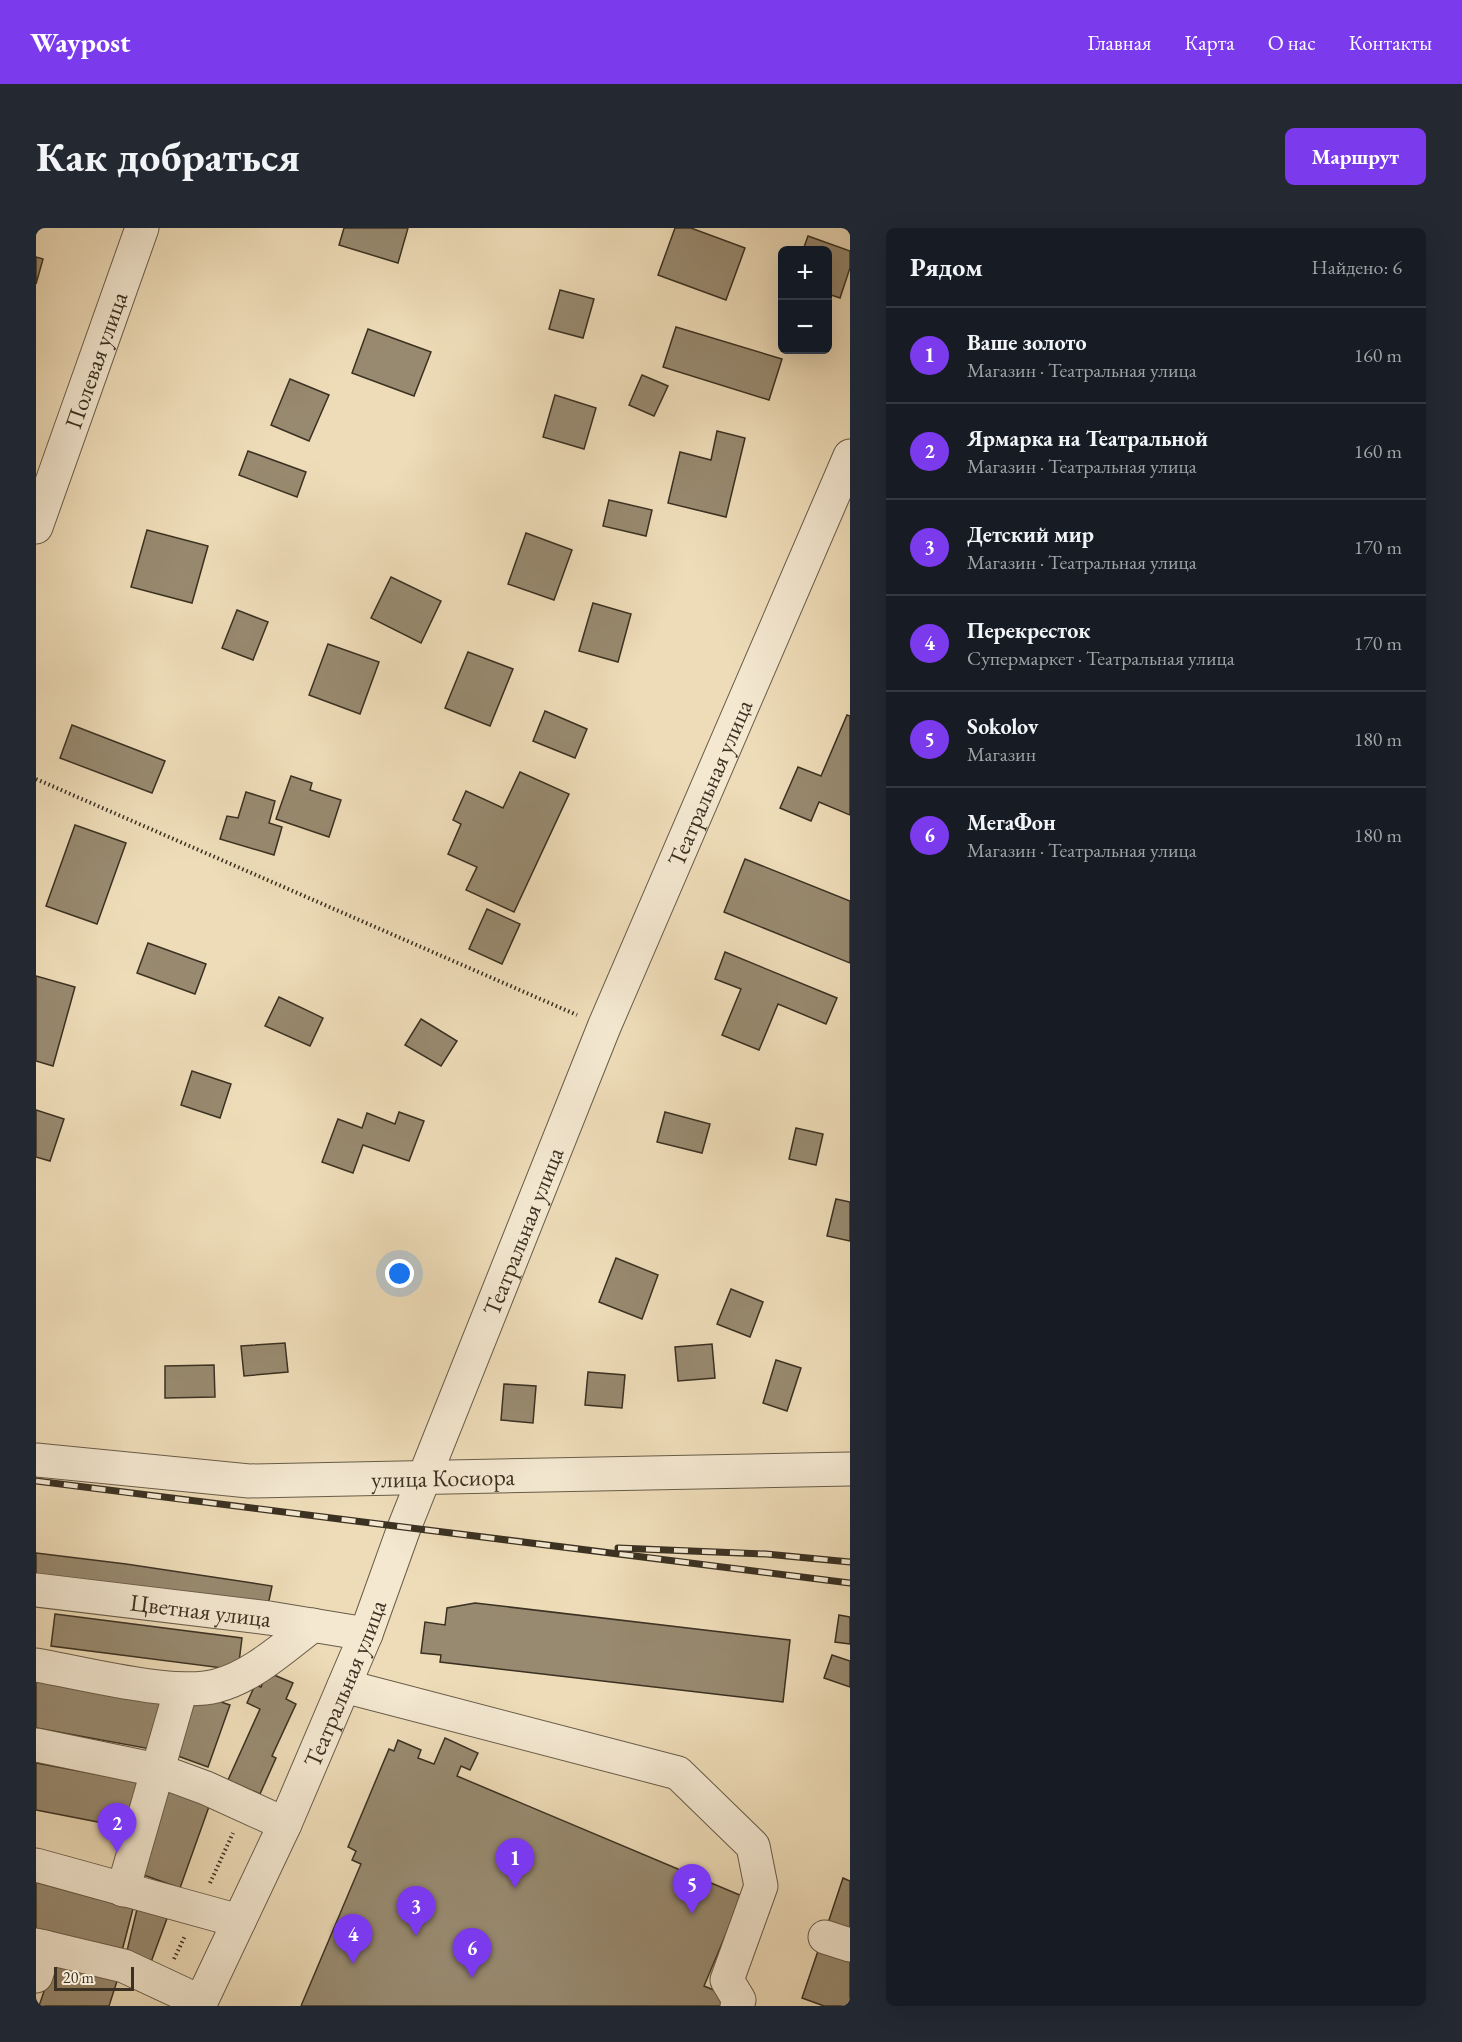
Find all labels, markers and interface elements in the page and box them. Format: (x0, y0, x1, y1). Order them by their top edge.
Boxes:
text: Waypost (30, 24, 131, 60)
text: Главная (1087, 29, 1151, 56)
text: Карта (1184, 29, 1235, 56)
text: О нас (1268, 29, 1316, 56)
text: Контакты (1349, 29, 1432, 56)
button: Маршрут (1285, 128, 1426, 185)
text: Как добраться (36, 129, 300, 184)
map controls (778, 246, 832, 354)
button: + (778, 246, 832, 300)
text: Рядом (910, 250, 983, 284)
text: Найдено: 6 (1311, 254, 1402, 280)
street label: Полевая улица (57, 287, 134, 433)
button: − (778, 300, 832, 354)
text: Ваше золото (967, 328, 1087, 357)
text: 1 (924, 342, 935, 368)
text: 160 m (1354, 342, 1402, 368)
text: Магазин · Театральная улица (967, 357, 1197, 383)
text: Ярмарка на Театральной (967, 424, 1208, 453)
text: 2 (924, 438, 935, 464)
text: 160 m (1354, 438, 1402, 464)
text: Магазин · Театральная улица (967, 453, 1197, 479)
text: Детский мир (967, 520, 1094, 549)
text: 3 (924, 534, 935, 560)
text: 170 m (1354, 534, 1402, 560)
text: Магазин · Театральная улица (967, 549, 1197, 575)
text: Перекресток (967, 616, 1090, 645)
text: 4 (924, 630, 935, 656)
text: 170 m (1354, 630, 1402, 656)
text: Супермаркет · Театральная улица (967, 645, 1235, 671)
street label: Театральная улица (660, 694, 759, 871)
text: Sokolov (967, 712, 1038, 741)
text: 5 (924, 726, 935, 752)
text: 180 m (1354, 726, 1402, 752)
text: Магазин (967, 741, 1036, 767)
text: МегаФон (967, 808, 1056, 837)
text: 6 (924, 822, 935, 848)
text: 180 m (1354, 822, 1402, 848)
text: Магазин · Театральная улица (967, 837, 1197, 863)
street label: Театральная улица (475, 1142, 570, 1320)
your location (385, 1259, 414, 1288)
street label: улица Косиора (371, 1460, 516, 1494)
street label: Цветная улица (129, 1586, 273, 1634)
street label: Театральная улица (296, 1595, 393, 1772)
pin: 2 (98, 1804, 136, 1853)
pin: 1 (496, 1838, 534, 1888)
pin: 5 (672, 1864, 712, 1914)
pin: 3 (396, 1886, 436, 1936)
pin: 4 (334, 1914, 372, 1964)
pin: 6 (452, 1928, 492, 1978)
scale bar (54, 1964, 134, 1992)
text: 20 m (63, 1967, 94, 1988)

